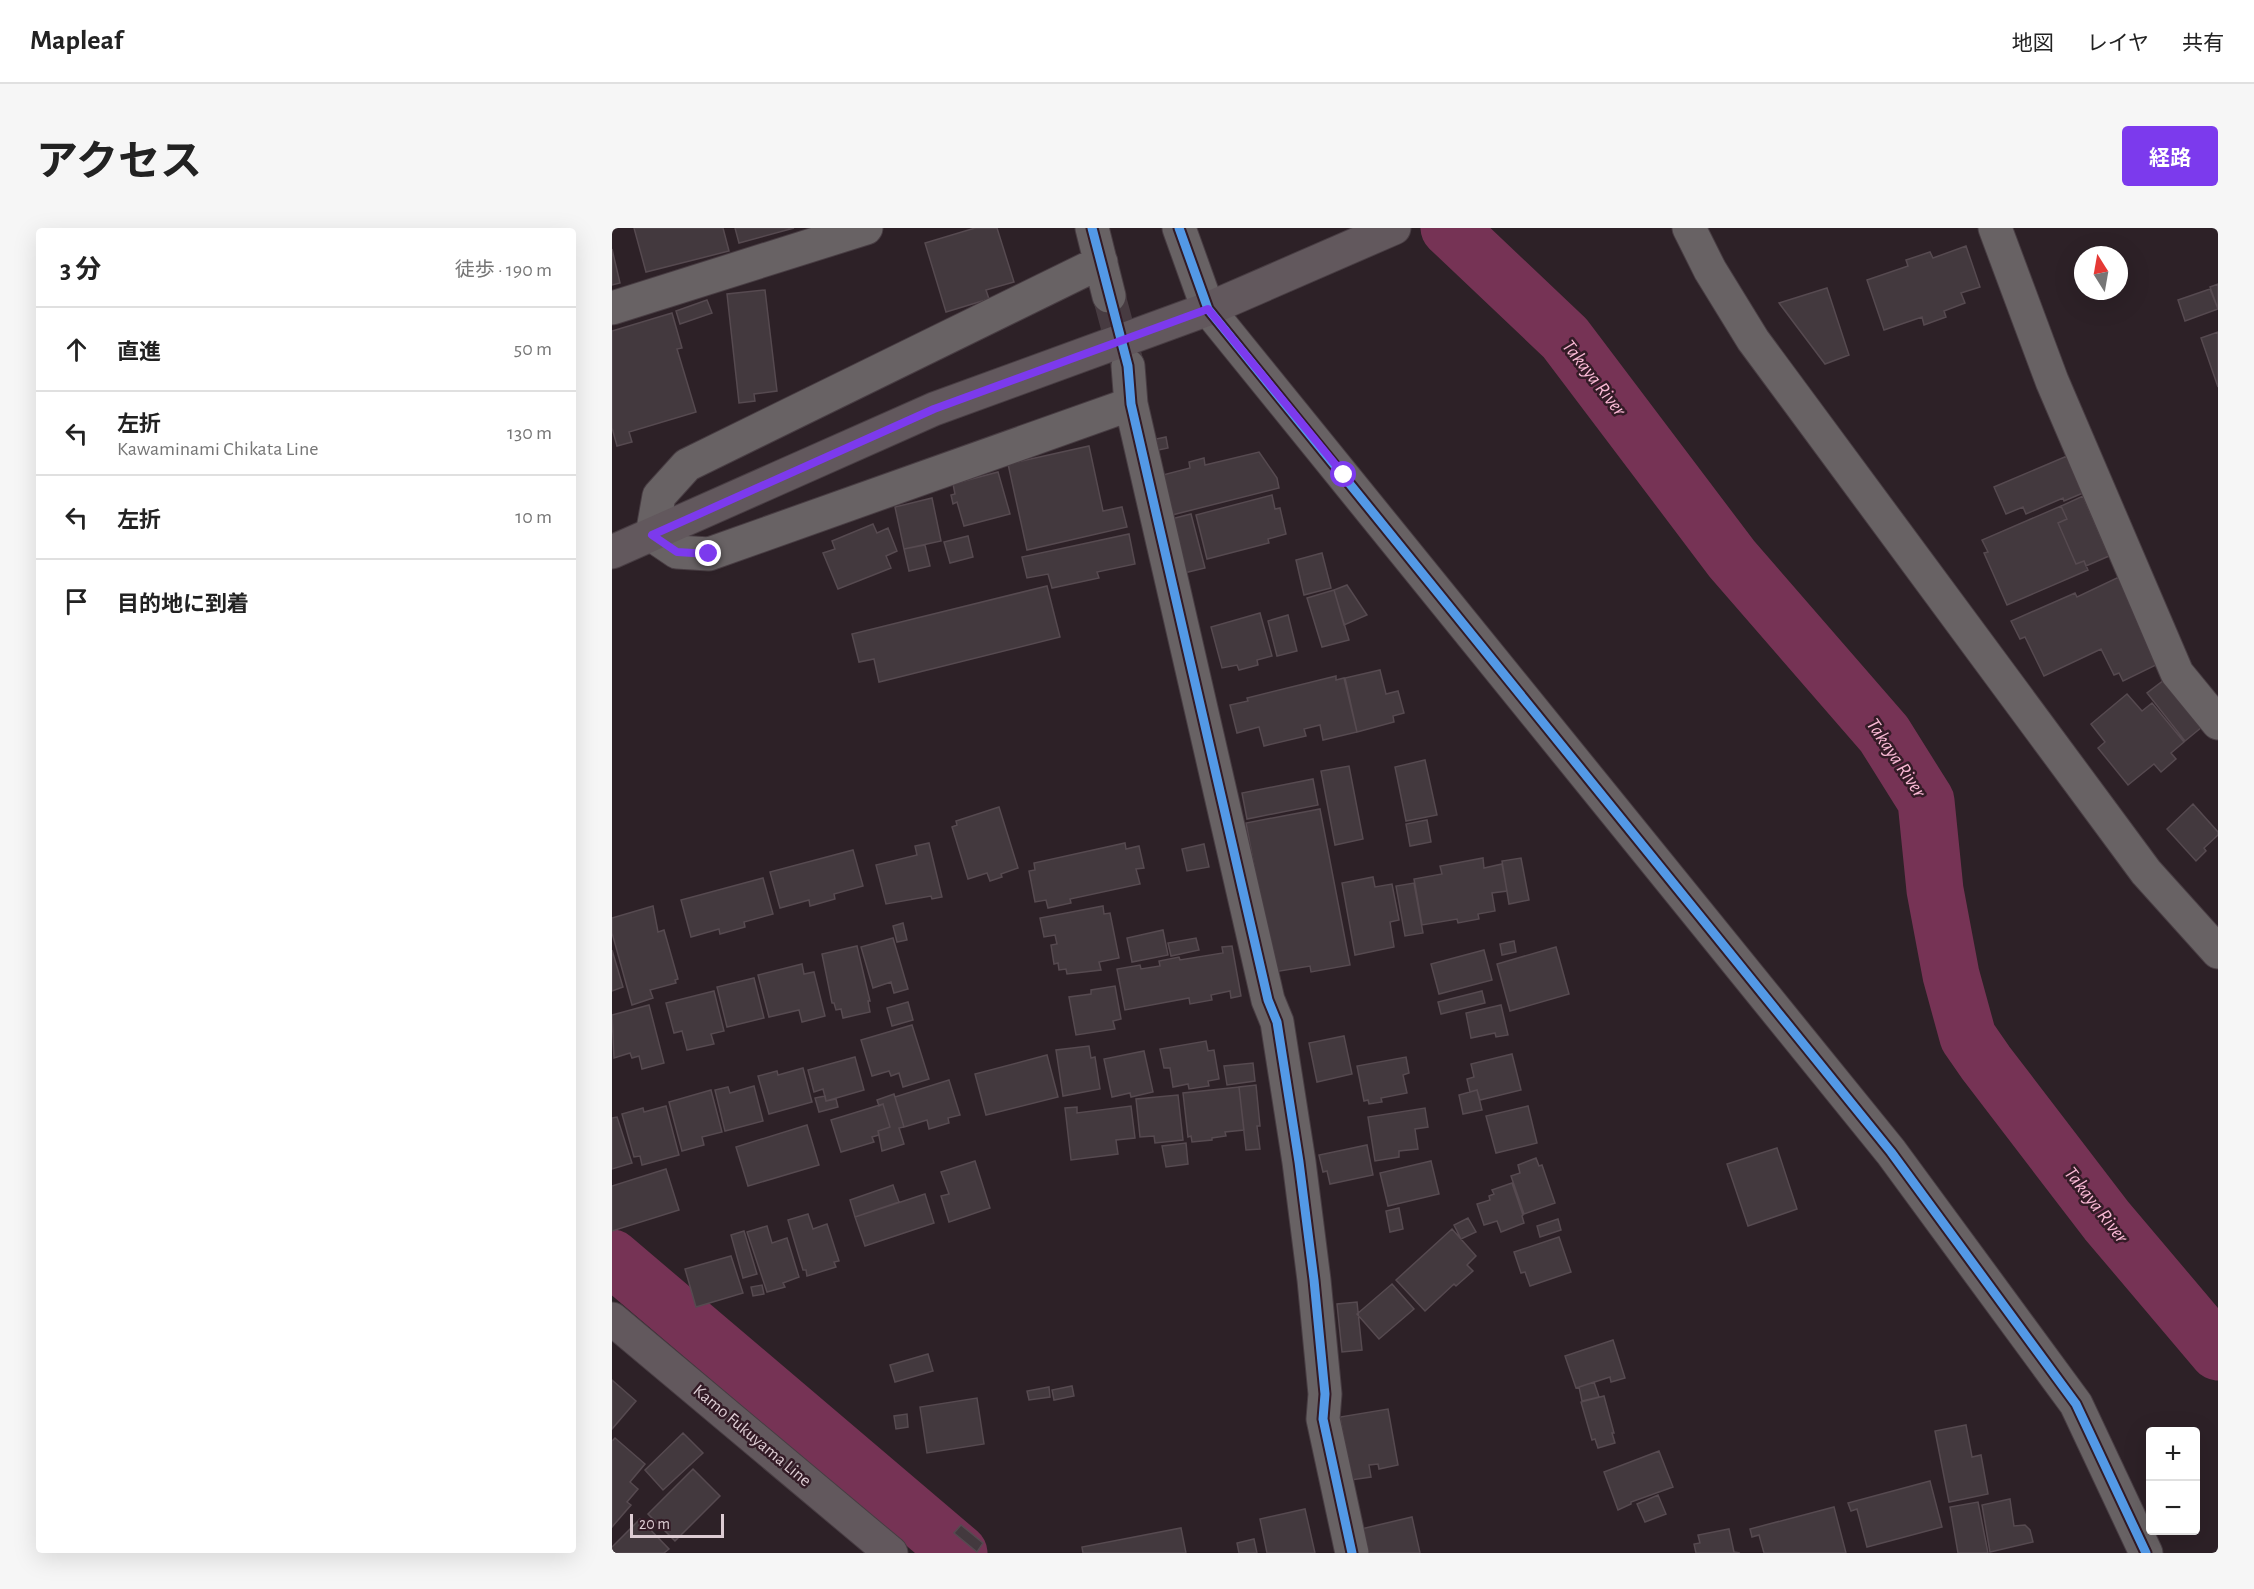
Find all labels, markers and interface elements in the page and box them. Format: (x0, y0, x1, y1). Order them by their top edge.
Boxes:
text: Mapleaf (30, 27, 123, 55)
text: 地図 (2012, 33, 2054, 54)
text: レイヤ (2087, 33, 2149, 54)
text: 共有 (2182, 33, 2224, 54)
button: 経路 (2122, 126, 2218, 186)
text: アクセス (36, 141, 202, 183)
north arrow (2074, 246, 2128, 300)
text: 3 分 (60, 257, 101, 283)
text: 徒歩 · 190 m (455, 260, 552, 280)
icon: ahead (60, 333, 93, 366)
water label: Takaya River (1558, 336, 1630, 420)
text: 50 m (514, 339, 552, 359)
text: 直進 (117, 341, 161, 363)
text: 左折 (117, 413, 161, 435)
icon: left (60, 417, 93, 450)
text: 130 m (507, 423, 552, 443)
text: Kawaminami Chikata Line (117, 439, 318, 459)
route start (1330, 461, 1356, 487)
icon: left (60, 501, 93, 534)
text: 10 m (515, 507, 552, 527)
text: 左折 (117, 509, 161, 531)
route end (695, 540, 721, 566)
icon: arrive (60, 585, 93, 618)
text: 目的地に到着 (117, 593, 249, 615)
water label: Takaya River (1862, 715, 1930, 802)
water label: Takaya River (2060, 1163, 2132, 1247)
street label: Kamo Fukuyama Line (690, 1382, 814, 1490)
map controls (2146, 1427, 2200, 1535)
button: + (2146, 1427, 2200, 1481)
button: − (2146, 1481, 2200, 1535)
scale bar (630, 1511, 724, 1538)
text: 20 m (639, 1516, 670, 1532)

